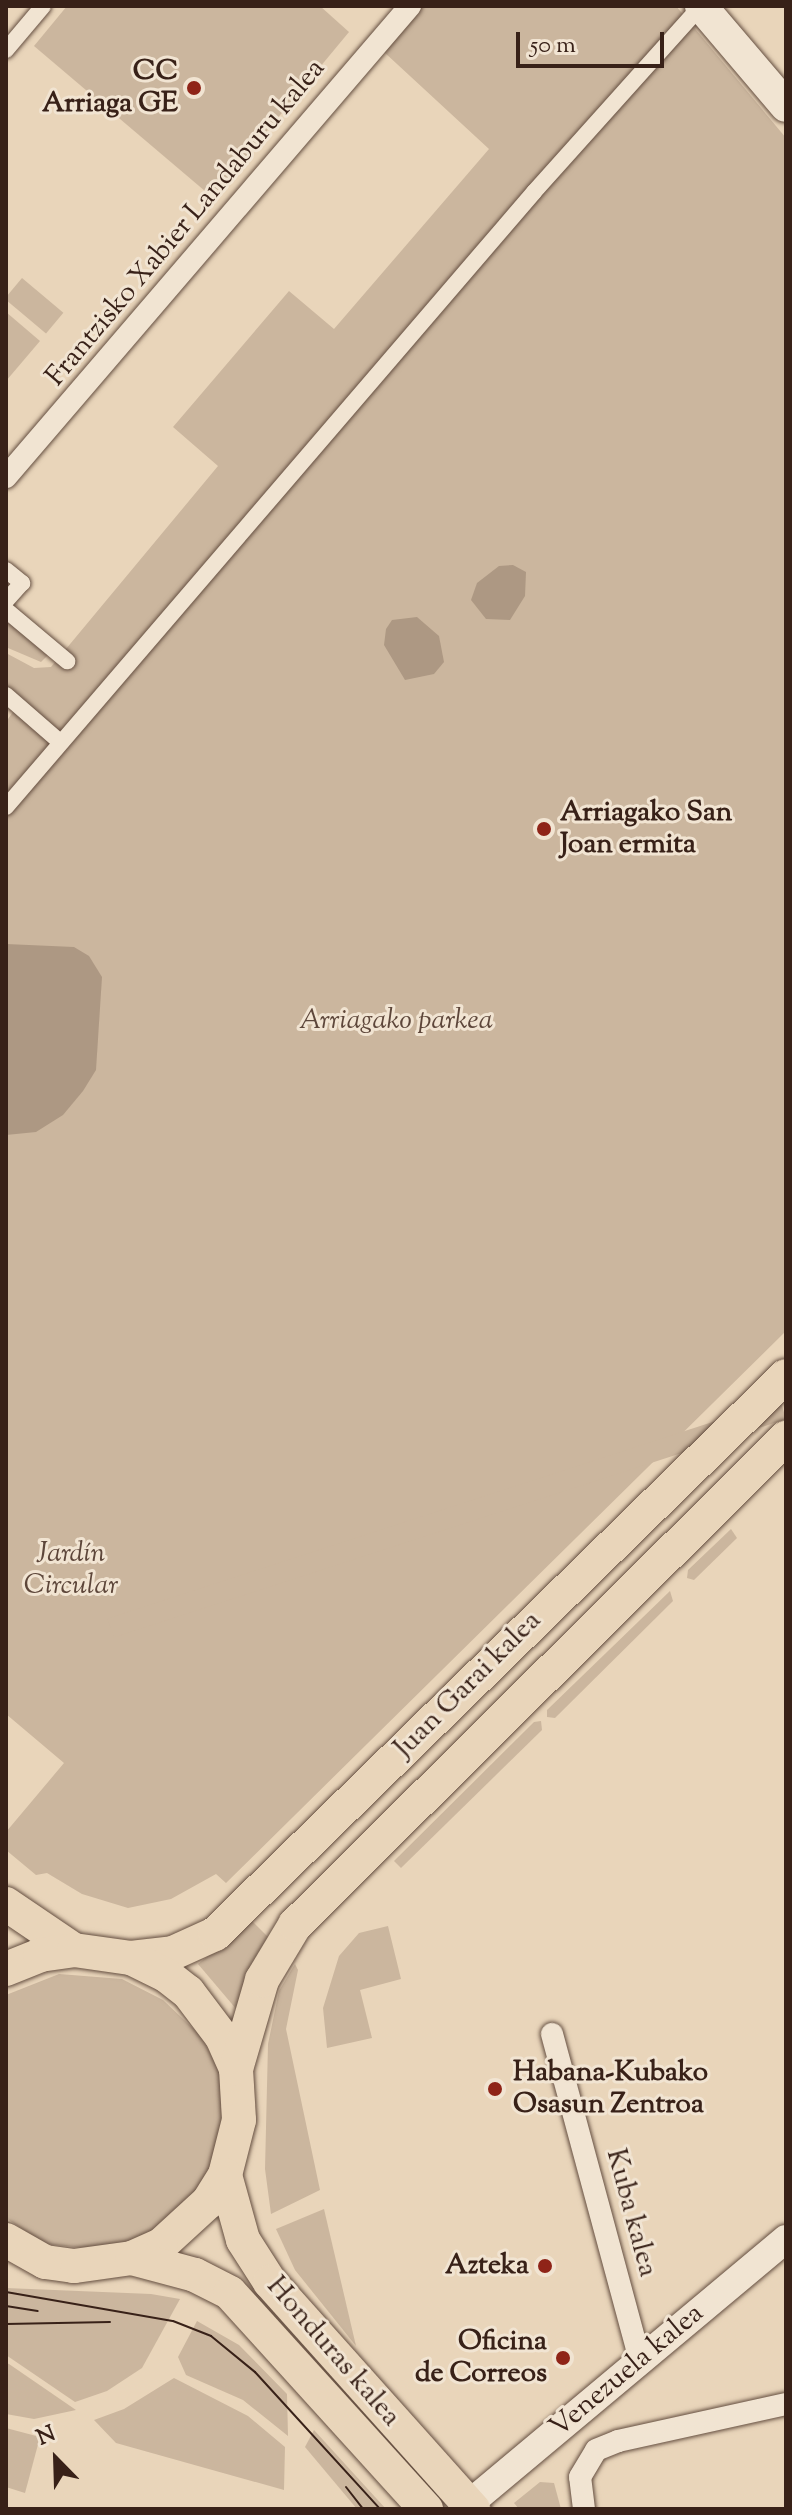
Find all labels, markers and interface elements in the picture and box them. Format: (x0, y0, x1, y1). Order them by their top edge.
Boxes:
scale bar (520, 16, 668, 66)
text: 50 m (530, 29, 576, 63)
street label: Frantzisko Xabier Landaburu kalea (39, 53, 333, 393)
place label: CC Arriaga GE (42, 55, 178, 121)
marker: CC Arriaga GE (185, 79, 203, 97)
place label: Arriagako San Joan ermita (560, 796, 732, 862)
marker: Arriagako San Joan ermita (535, 820, 553, 838)
park label: Arriagako parkea (299, 1004, 493, 1038)
park label: Jardín Circular (24, 1537, 118, 1603)
street label: Juan Garai kalea (388, 1605, 548, 1765)
place label: Habana-Kubako Osasun Zentroa (513, 2056, 708, 2122)
marker: Habana-Kubako Osasun Zentroa (484, 2078, 506, 2100)
street label: Kuba kalea (598, 2145, 664, 2281)
place label: Azteka (445, 2249, 529, 2283)
marker: Azteka (536, 2257, 554, 2275)
street label: Honduras kalea (259, 2270, 407, 2434)
street label: Venezuela kalea (543, 2297, 711, 2445)
place label: Oficina de Correos (415, 2325, 547, 2391)
marker: Oficina de Correos (554, 2349, 572, 2367)
north arrow (16, 2419, 96, 2499)
text: N (32, 2419, 61, 2455)

